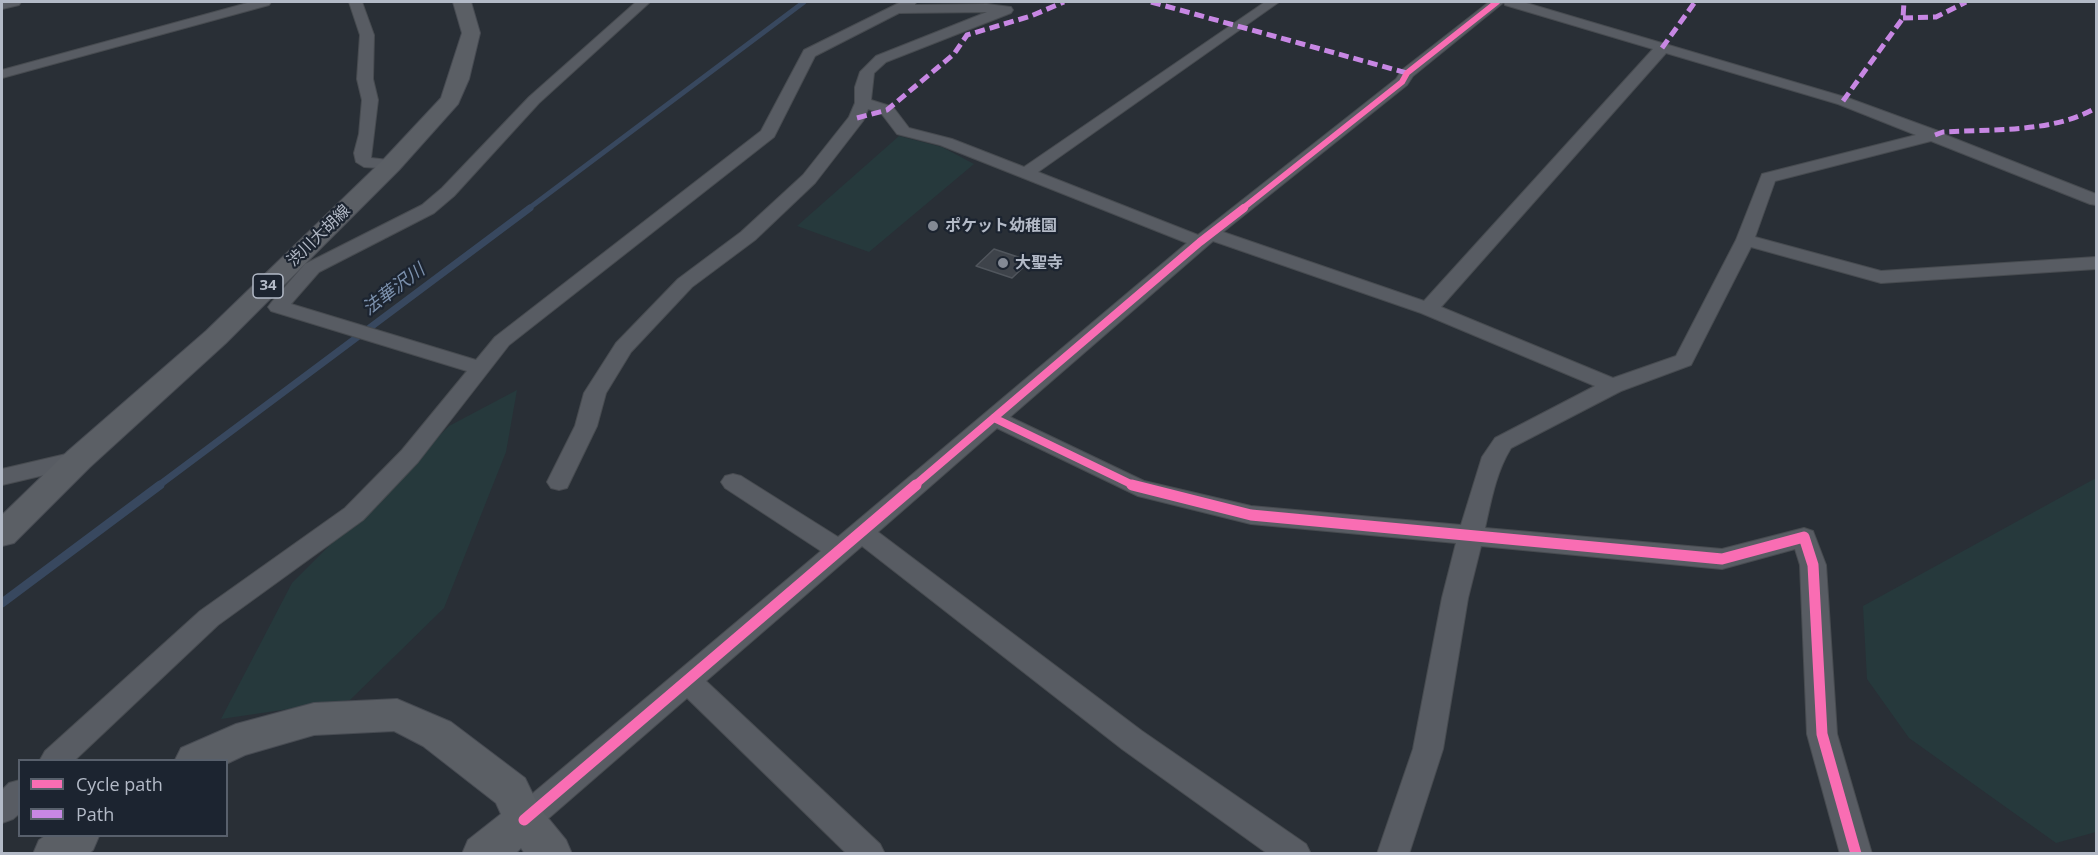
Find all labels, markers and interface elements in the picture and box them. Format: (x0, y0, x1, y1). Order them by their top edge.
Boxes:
street label: 渋川大胡線 (284, 201, 354, 271)
place label: ポケット幼稚園 (945, 216, 1057, 236)
marker: ポケット幼稚園 (926, 219, 940, 233)
place label: 大聖寺 (1015, 253, 1063, 273)
marker: 大聖寺 (996, 256, 1010, 270)
water label: 法華沢川 (359, 260, 429, 320)
road number: 34 (253, 274, 283, 298)
legend (18, 759, 228, 837)
text: Cycle path (76, 772, 163, 796)
text: Path (76, 802, 114, 826)

